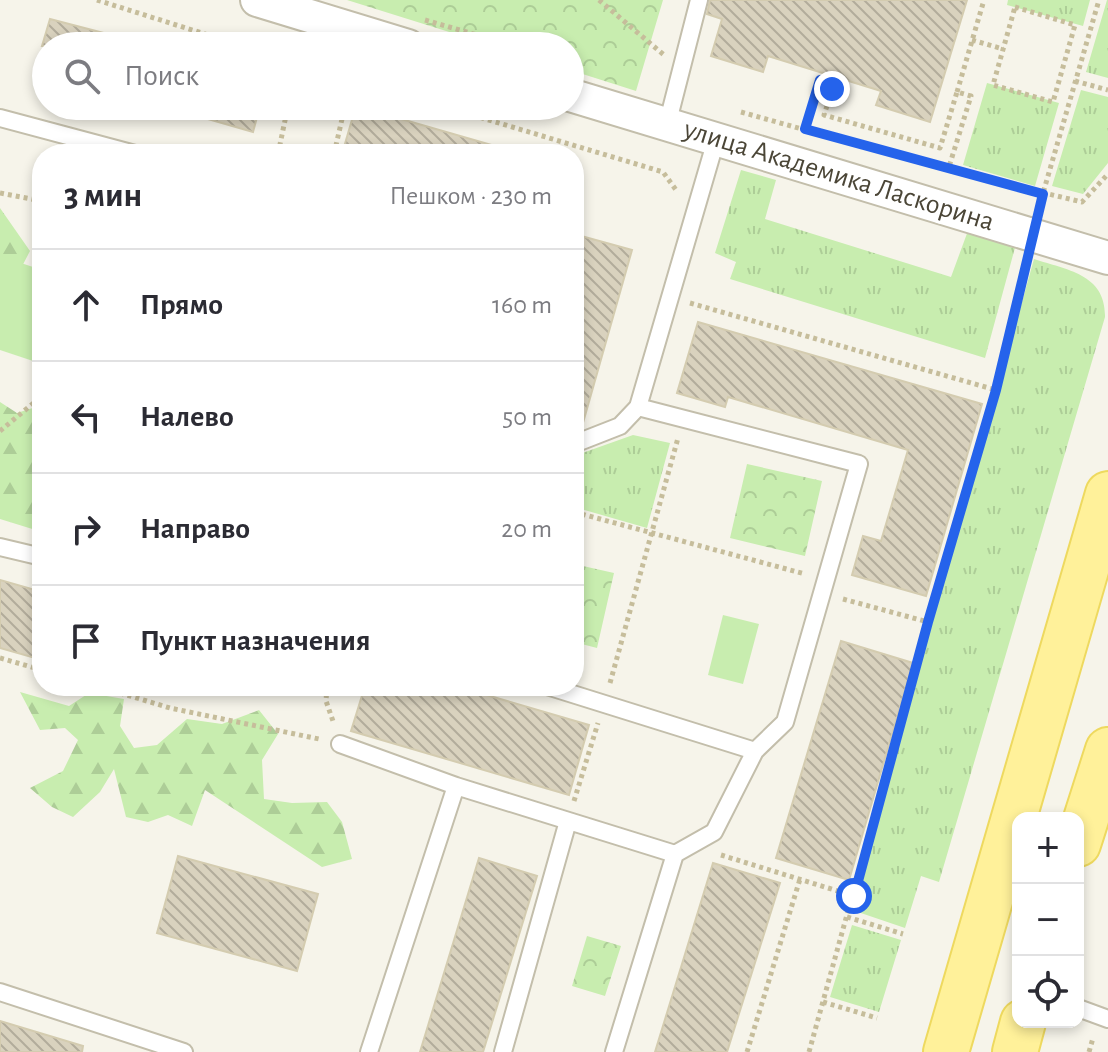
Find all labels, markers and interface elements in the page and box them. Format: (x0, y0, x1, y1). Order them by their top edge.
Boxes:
search box (32, 32, 584, 120)
icon: search (60, 54, 104, 98)
text: Поиск (124, 61, 199, 91)
route end (814, 71, 850, 107)
street label: улица Академика Ласкорина (680, 115, 998, 237)
text: 3 мин (64, 179, 142, 213)
text: Пешком · 230 m (389, 183, 552, 209)
icon: ahead (64, 283, 108, 327)
text: Прямо (140, 290, 223, 320)
text: 160 m (492, 292, 552, 318)
icon: left (64, 395, 108, 439)
text: Налево (140, 402, 234, 432)
text: 50 m (502, 404, 552, 430)
icon: right (64, 507, 108, 551)
text: Направо (140, 514, 250, 544)
text: 20 m (501, 516, 552, 542)
icon: arrive (64, 619, 108, 663)
text: Пункт назначения (140, 626, 371, 656)
map controls (1012, 812, 1084, 1028)
button: + (1012, 812, 1084, 884)
route start (836, 878, 872, 914)
button: − (1012, 884, 1084, 956)
button: locate (1012, 956, 1084, 1028)

